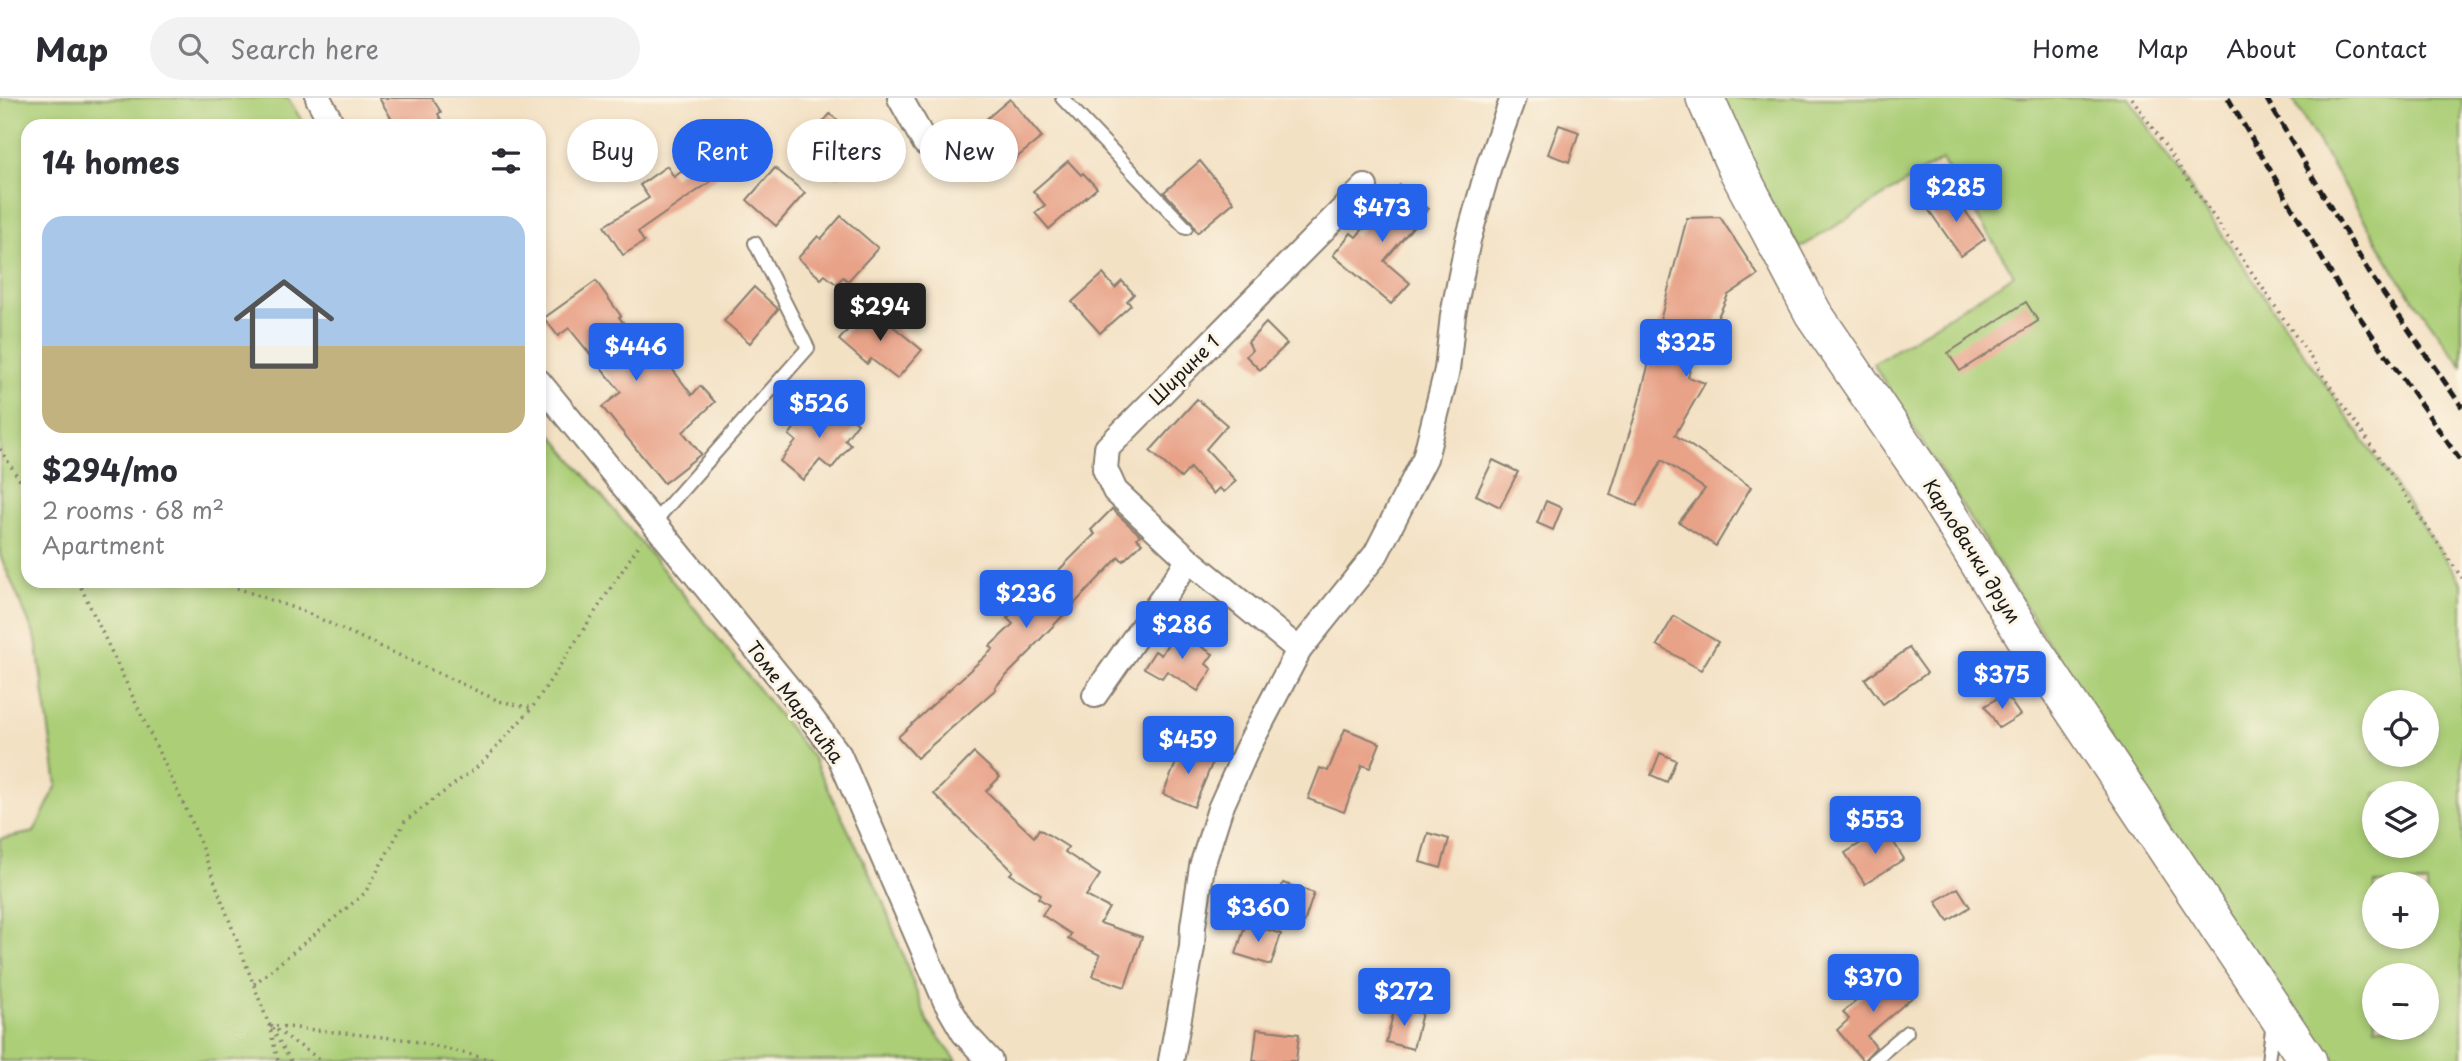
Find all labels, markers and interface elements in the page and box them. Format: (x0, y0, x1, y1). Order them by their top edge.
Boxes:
search box (150, 17, 640, 80)
text: Map (35, 23, 108, 73)
icon: search (174, 29, 212, 67)
text: Search here (230, 29, 379, 68)
text: Home (2032, 30, 2099, 66)
text: Map (2137, 30, 2188, 66)
text: About (2226, 30, 2296, 66)
text: Contact (2334, 30, 2427, 66)
chip: Buy (567, 119, 658, 182)
chip: Rent (672, 119, 773, 182)
chip: Filters (787, 119, 906, 182)
chip: New (920, 119, 1018, 182)
text: 14 homes (42, 139, 180, 184)
icon: filters (487, 142, 525, 180)
pin: $285 (1915, 164, 1997, 224)
text: $285 (1926, 169, 1986, 204)
pin: $473 (1341, 184, 1423, 244)
text: $473 (1353, 189, 1411, 224)
icon: home (221, 261, 347, 387)
pin: $294 (839, 284, 921, 343)
text: $294 (850, 288, 910, 323)
pin: $325 (1645, 320, 1727, 379)
pin: $446 (595, 324, 677, 383)
text: $325 (1656, 324, 1716, 359)
text: $446 (605, 328, 667, 363)
street label: Ширине 1 (1142, 328, 1225, 411)
pin: $526 (778, 380, 860, 440)
text: $526 (789, 385, 849, 420)
text: $294/mo (42, 447, 178, 492)
street label: Карловачки друм (1917, 473, 2029, 628)
text: 2 rooms · 68 m² (42, 492, 224, 527)
text: Apartment (42, 527, 165, 562)
pin: $236 (985, 570, 1067, 630)
text: $236 (996, 575, 1056, 610)
pin: $286 (1141, 602, 1223, 661)
text: $286 (1152, 606, 1212, 641)
street label: Томе Маретића (740, 634, 851, 768)
pin: $375 (1961, 652, 2043, 711)
text: $375 (1974, 656, 2030, 691)
map controls (2362, 690, 2439, 1040)
button: locate (2362, 690, 2439, 767)
pin: $459 (1147, 716, 1229, 776)
text: $459 (1159, 721, 1217, 756)
button: layers (2362, 781, 2439, 858)
pin: $553 (1834, 796, 1916, 856)
text: $553 (1846, 801, 1904, 836)
button: + (2362, 872, 2439, 949)
pin: $360 (1217, 884, 1299, 944)
text: $360 (1226, 889, 1290, 924)
pin: $370 (1832, 954, 1914, 1014)
text: $370 (1844, 959, 1902, 994)
button: − (2362, 963, 2439, 1040)
pin: $272 (1363, 968, 1445, 1028)
text: $272 (1374, 973, 1434, 1008)

